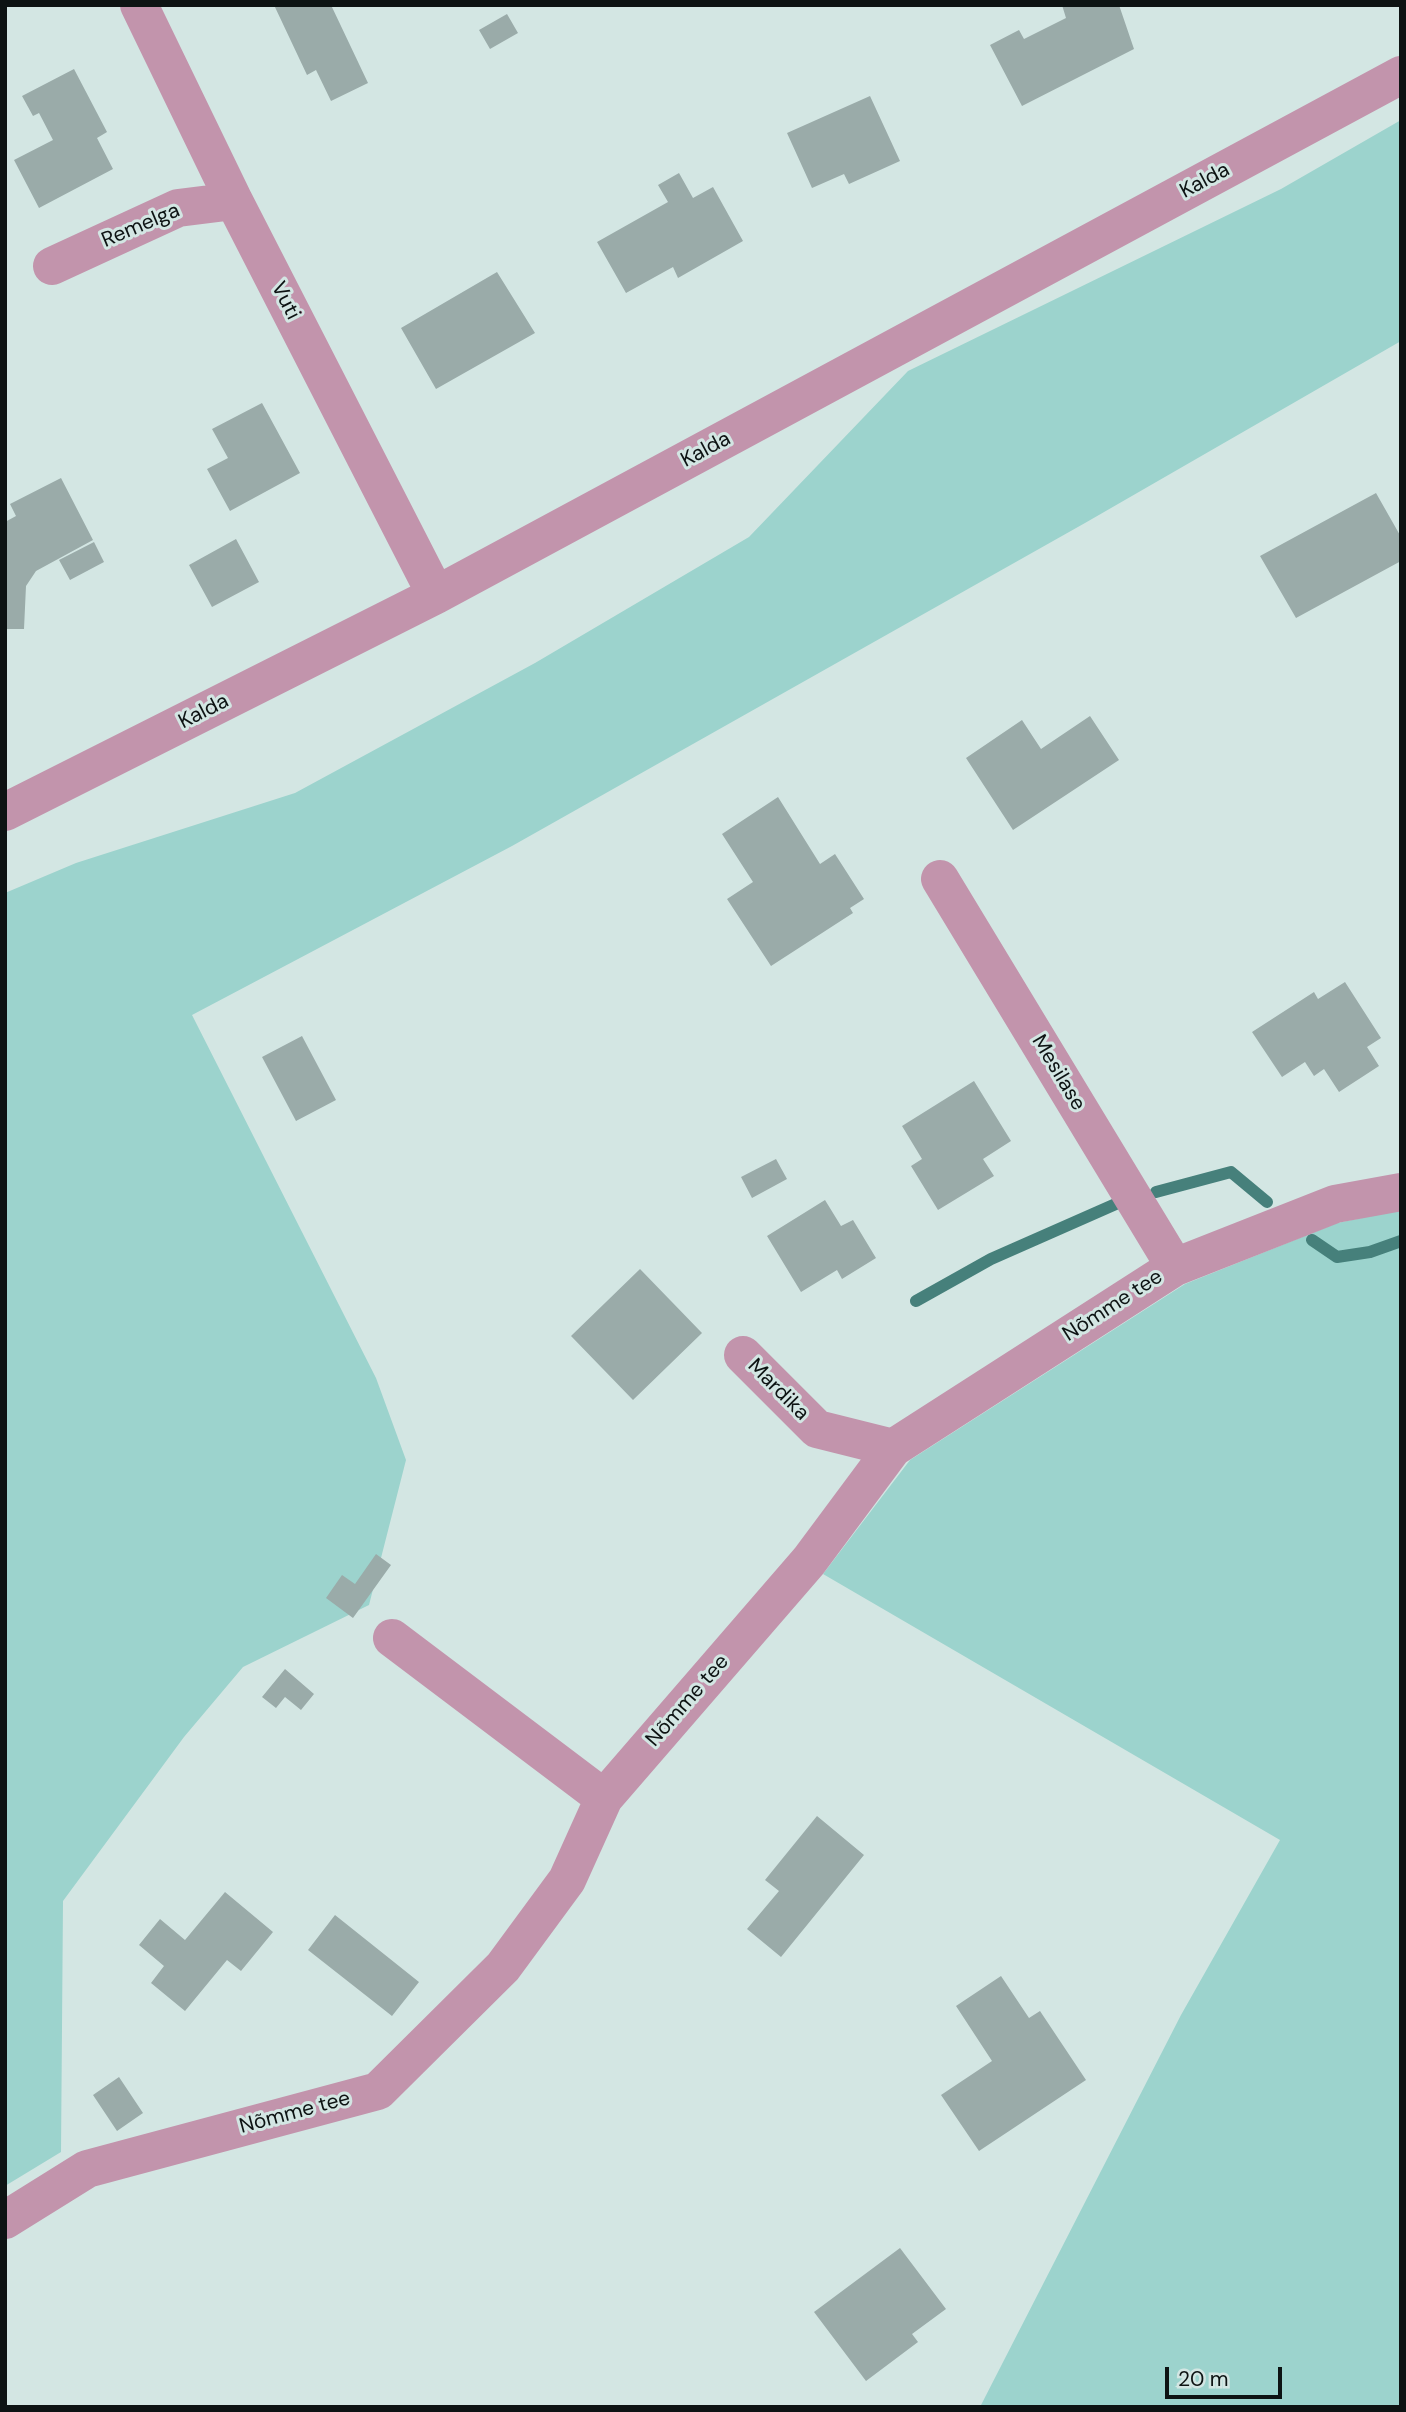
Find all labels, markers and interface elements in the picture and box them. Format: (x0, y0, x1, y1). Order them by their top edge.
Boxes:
street label: Kalda (1176, 158, 1234, 204)
street label: Remelga (98, 198, 184, 254)
street label: Vuti (265, 278, 305, 324)
street label: Kalda (677, 427, 735, 473)
street label: Kalda (175, 689, 233, 735)
street label: Mesilase (1026, 1031, 1090, 1115)
street label: Nõmme tee (1058, 1264, 1168, 1348)
street label: Mardika (742, 1354, 814, 1426)
street label: Nõmme tee (641, 1650, 735, 1752)
street label: Nõmme tee (237, 2086, 353, 2140)
scale bar (1168, 2352, 1285, 2396)
text: 20 m (1178, 2365, 1229, 2393)

